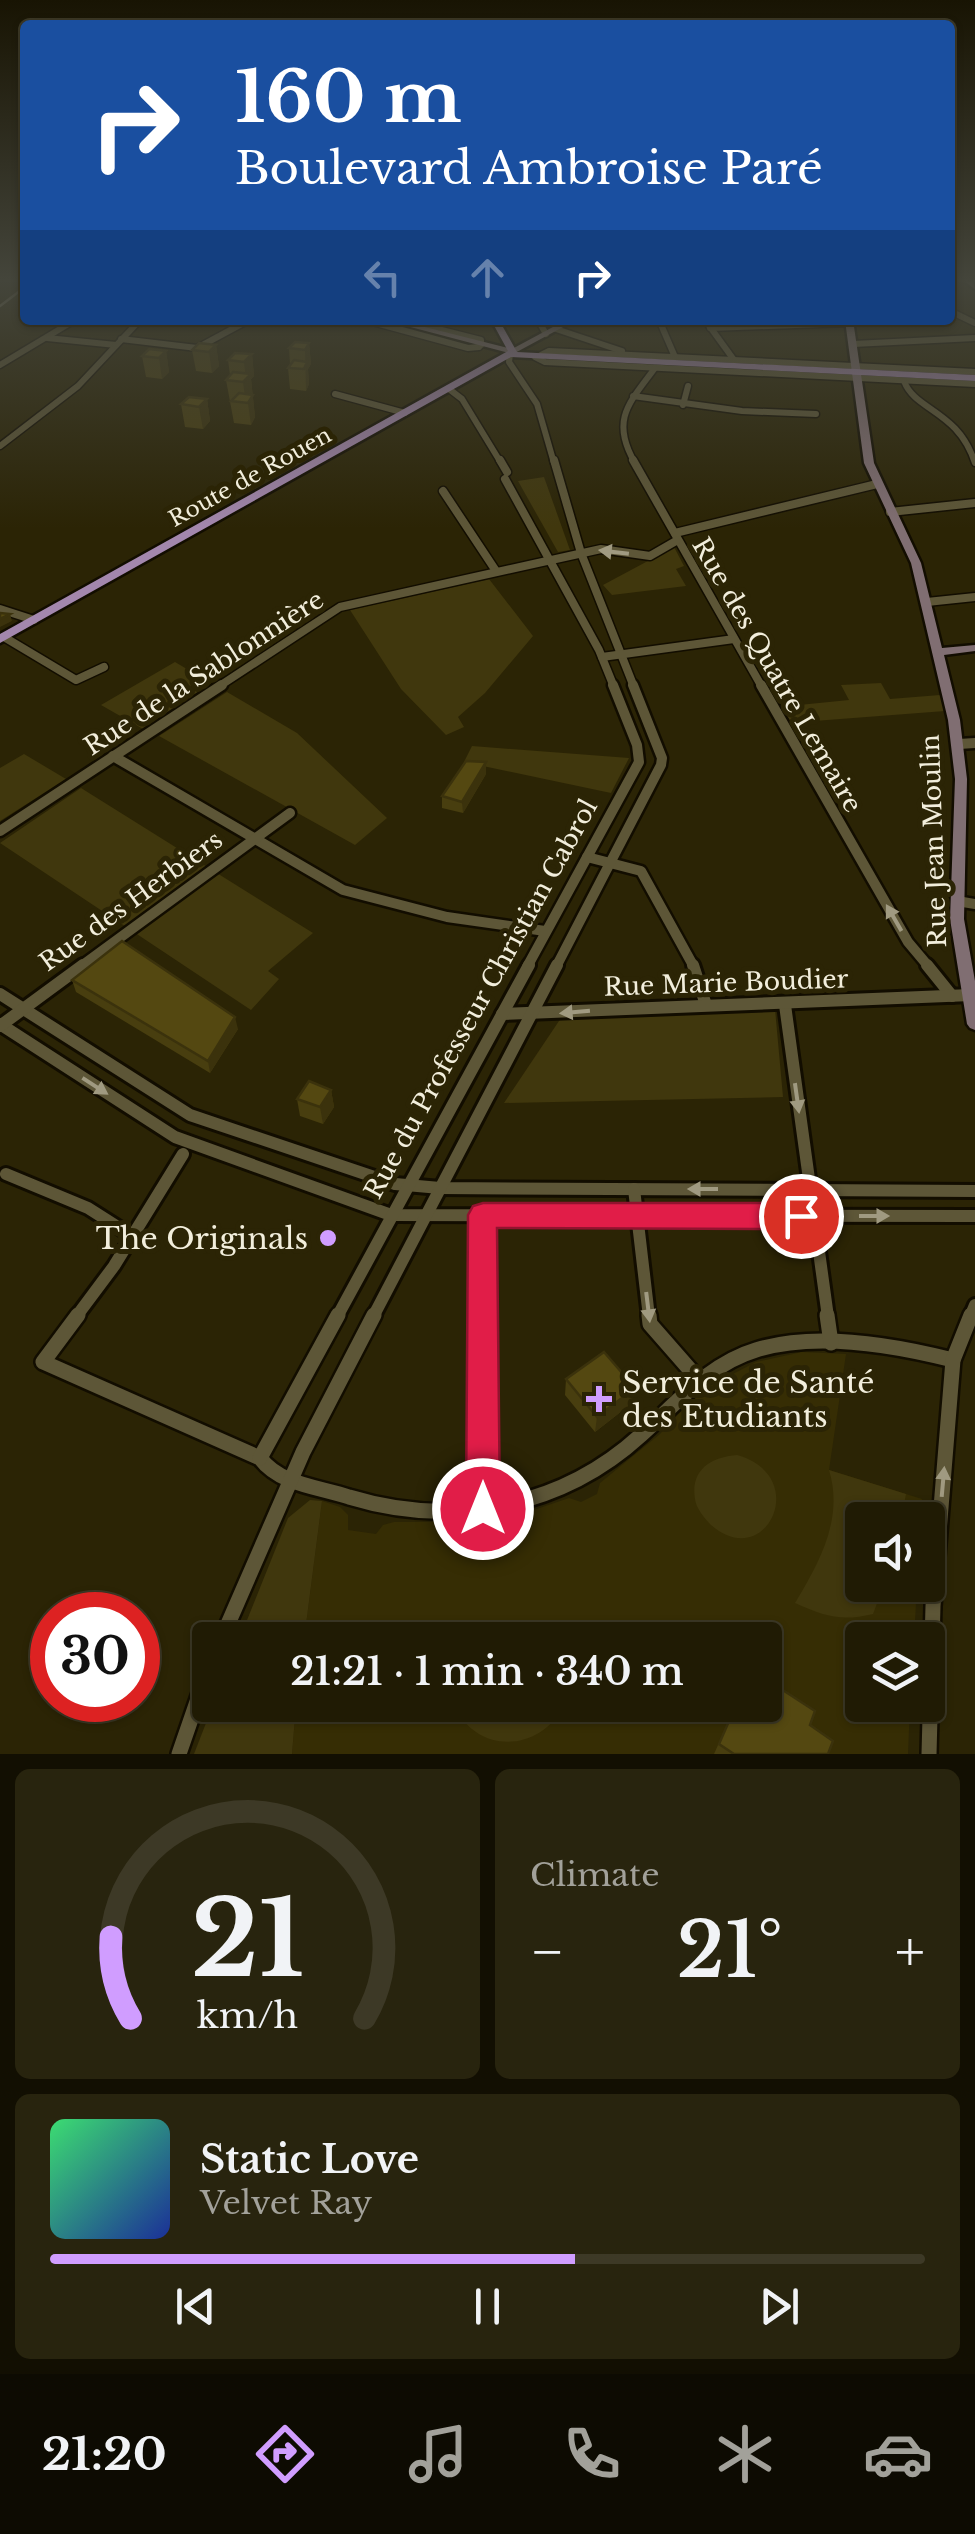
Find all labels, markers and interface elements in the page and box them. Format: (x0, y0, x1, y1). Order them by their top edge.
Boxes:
text: 160 m (235, 54, 462, 141)
icon: right (70, 60, 200, 190)
text: Boulevard Ambroise Paré (235, 140, 823, 196)
icon: left (355, 250, 410, 305)
icon: ahead (460, 250, 515, 305)
icon: right (565, 250, 620, 305)
street label: Route de Rouen (164, 421, 336, 533)
street label: Rue des Quatre Lemaire (686, 532, 868, 818)
one-way arrow (598, 543, 629, 559)
street label: Rue de la Sablonnière (78, 584, 330, 762)
street label: Rue Jean Moulin (915, 734, 953, 948)
street label: Rue du Professeur Christian Cabrol (358, 794, 604, 1204)
street label: Rue des Herbiers (33, 824, 229, 978)
one-way arrow (886, 904, 903, 932)
street label: Rue Marie Boudier (603, 963, 849, 1003)
one-way arrow (558, 1004, 590, 1020)
one-way arrow (81, 1076, 109, 1094)
one-way arrow (789, 1082, 805, 1114)
pin (759, 1174, 844, 1259)
one-way arrow (686, 1181, 718, 1197)
icon: arrive (774, 1189, 829, 1244)
one-way arrow (858, 1208, 890, 1224)
place label: The Originals (96, 1220, 308, 1257)
marker: The Originals (317, 1227, 339, 1249)
one-way arrow (640, 1291, 656, 1323)
place label: Service de Santé des Etudiants (622, 1364, 874, 1435)
marker: Service de Santé des Etudiants (586, 1386, 612, 1412)
position arrow (431, 1457, 535, 1561)
one-way arrow (935, 1465, 951, 1497)
map controls (845, 1502, 945, 1722)
button: sound (845, 1502, 945, 1602)
speed limit sign: 30 (30, 1592, 160, 1722)
button: layers (845, 1622, 945, 1722)
text: 21:21 · 1 min · 340 m (290, 1648, 684, 1695)
text: Climate (530, 1855, 659, 1895)
text: 21 (191, 1875, 304, 2004)
text: 21° (677, 1904, 783, 1997)
text: − (530, 1918, 565, 1986)
text: + (895, 1918, 925, 1986)
text: km/h (197, 1993, 298, 2038)
text: Static Love (200, 2136, 419, 2183)
text: Velvet Ray (200, 2183, 372, 2223)
icon: previous (168, 2279, 223, 2334)
icon: pause (460, 2279, 515, 2334)
icon: next (752, 2279, 807, 2334)
icon: directions (250, 2419, 320, 2489)
icon: music (403, 2419, 473, 2489)
icon: phone (557, 2419, 627, 2489)
icon: climate (710, 2419, 780, 2489)
icon: car (863, 2419, 933, 2489)
text: 21:20 (42, 2426, 167, 2482)

